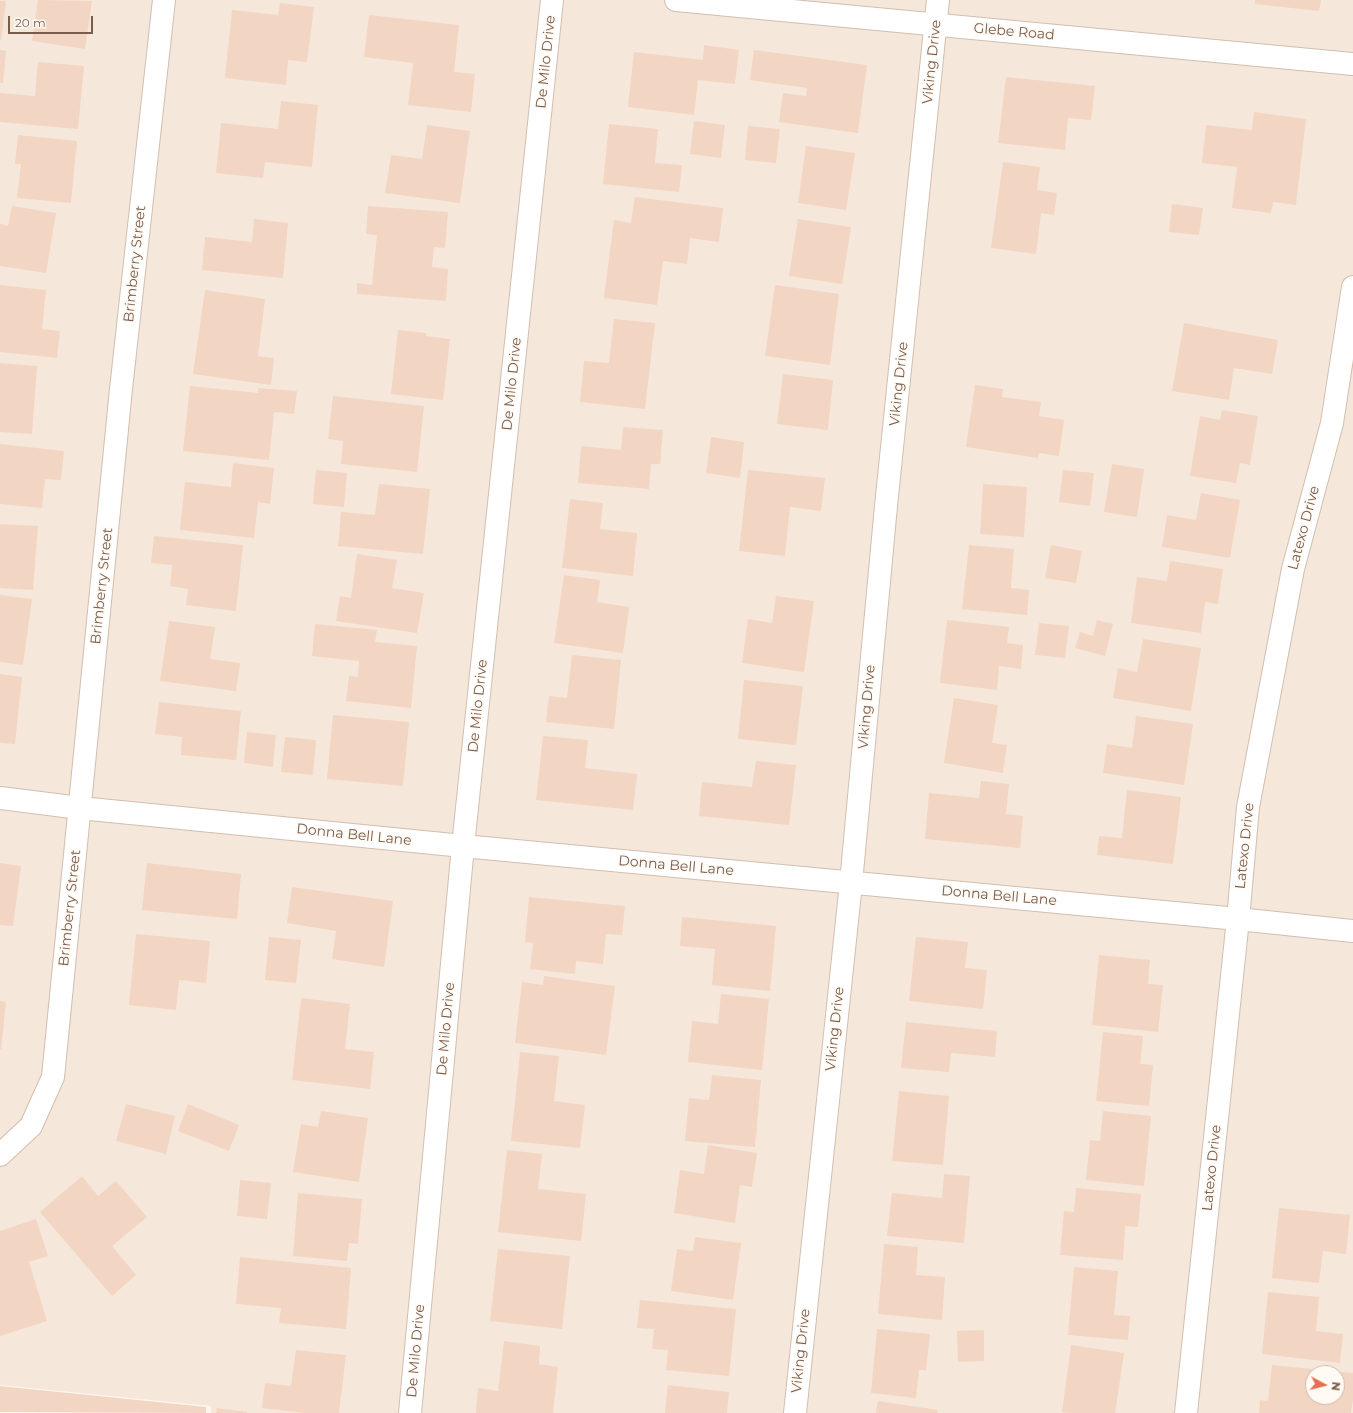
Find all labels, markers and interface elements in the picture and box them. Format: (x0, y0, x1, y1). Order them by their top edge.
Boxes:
scale bar (10, 8, 95, 34)
text: 20 m (15, 15, 46, 30)
street label: De Milo Drive (533, 15, 559, 109)
street label: Viking Drive (919, 19, 945, 105)
street label: Glebe Road (973, 20, 1055, 44)
street label: Brimberry Street (121, 205, 149, 323)
street label: De Milo Drive (499, 337, 525, 431)
street label: Viking Drive (886, 341, 912, 427)
street label: Latexo Drive (1285, 484, 1323, 572)
street label: Brimberry Street (88, 527, 116, 645)
street label: De Milo Drive (465, 659, 491, 753)
street label: Viking Drive (855, 664, 879, 750)
street label: Latexo Drive (1232, 802, 1258, 890)
street label: Donna Bell Lane (296, 821, 412, 849)
street label: Brimberry Street (56, 849, 84, 967)
street label: Donna Bell Lane (618, 853, 734, 879)
street label: Donna Bell Lane (941, 883, 1057, 909)
street label: De Milo Drive (434, 982, 458, 1076)
street label: Viking Drive (822, 986, 848, 1072)
street label: Latexo Drive (1199, 1124, 1225, 1212)
street label: De Milo Drive (404, 1304, 428, 1398)
street label: Viking Drive (788, 1308, 814, 1394)
north arrow (1305, 1365, 1345, 1405)
text: N (1328, 1381, 1343, 1392)

